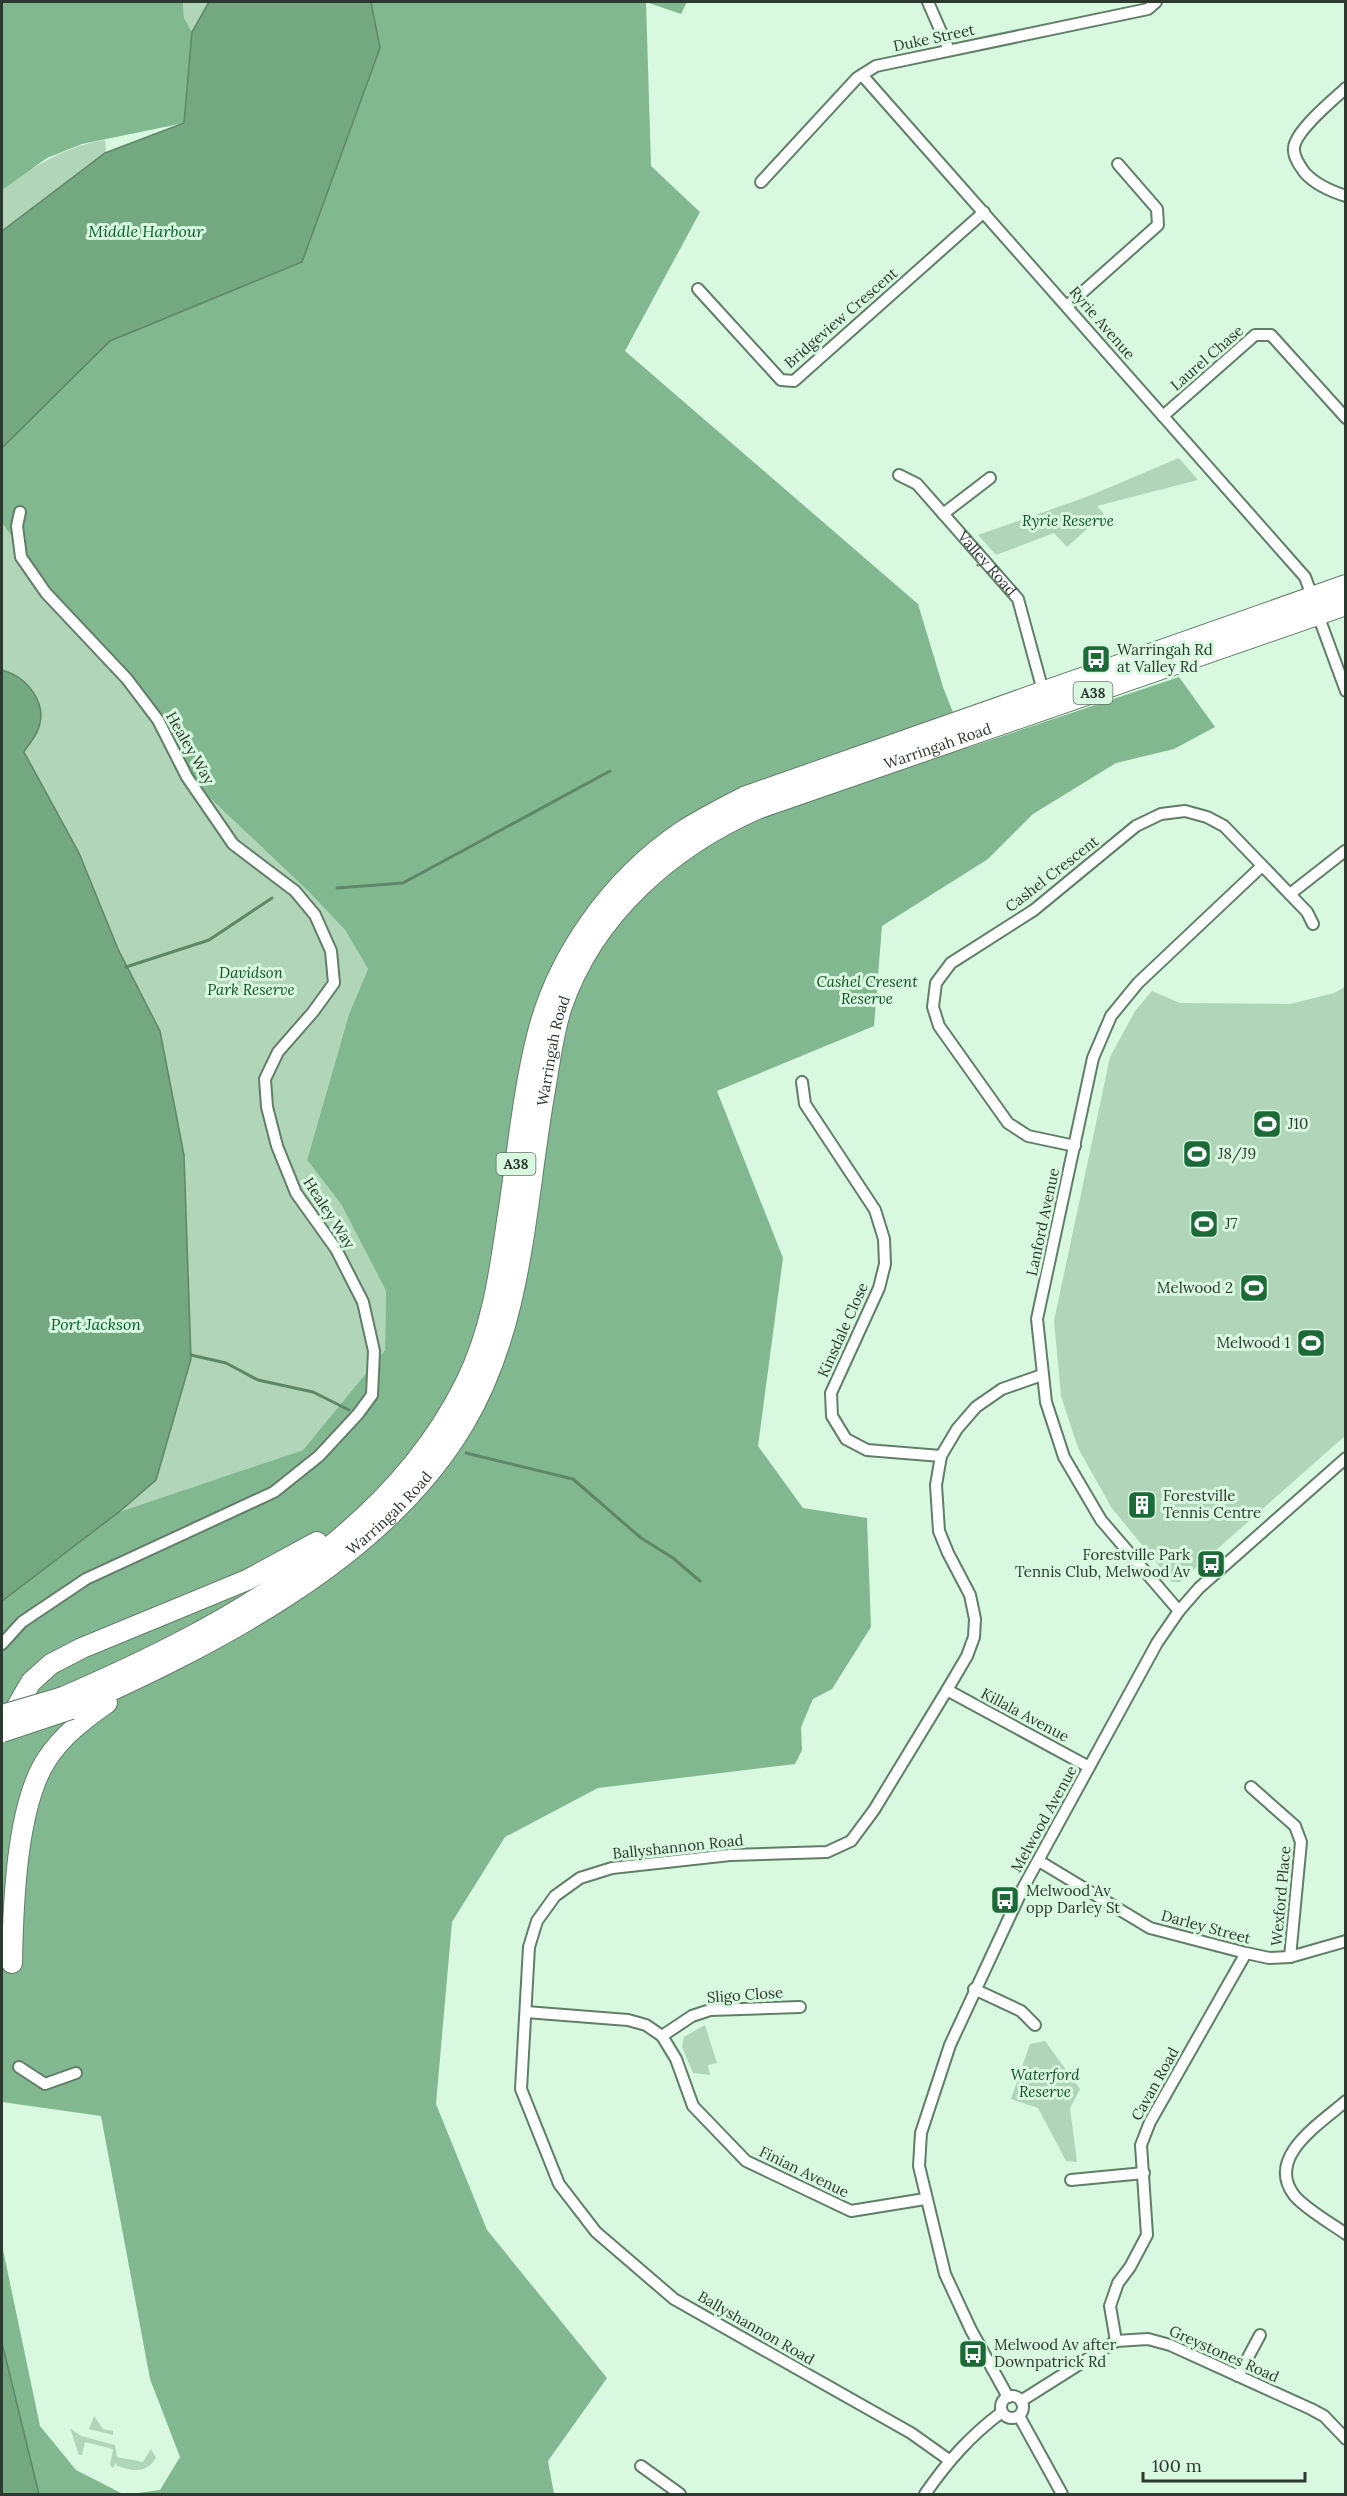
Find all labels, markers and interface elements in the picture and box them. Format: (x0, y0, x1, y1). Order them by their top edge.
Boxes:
street label: Duke Street (891, 20, 976, 55)
water label: Middle Harbour (88, 221, 204, 241)
street label: Bridgeview Crescent (780, 263, 901, 372)
street label: Ryrie Avenue (1065, 282, 1139, 363)
street label: Laurel Chase (1166, 321, 1247, 394)
park label: Ryrie Reserve (1022, 511, 1114, 530)
street label: Valley Road (953, 526, 1021, 600)
place label: Warringah Rd at Valley Rd (1117, 640, 1213, 676)
bus stop icon: Warringah Rd at Valley Rd (1080, 643, 1112, 675)
road number: A38 (1074, 682, 1112, 704)
street label: Healey Way (162, 708, 219, 788)
street label: Warringah Road (881, 719, 994, 773)
street label: Cashel Crescent (1001, 831, 1102, 916)
park label: Davidson Park Reserve (207, 963, 295, 999)
park label: Cashel Cresent Reserve (816, 972, 918, 1008)
street label: Warringah Road (532, 993, 574, 1107)
sports icon: J10 (1251, 1108, 1283, 1140)
place label: J10 (1287, 1114, 1308, 1133)
sports icon: J8/J9 (1181, 1138, 1213, 1170)
place label: J8/J9 (1217, 1144, 1256, 1164)
road number: A38 (496, 1153, 536, 1175)
street label: Lanford Avenue (1022, 1166, 1063, 1278)
street label: Healey Way (299, 1174, 360, 1252)
sports icon: J7 (1188, 1208, 1220, 1240)
place label: J7 (1224, 1214, 1238, 1233)
sports icon: Melwood 2 (1238, 1272, 1270, 1304)
place label: Melwood 2 (1157, 1278, 1233, 1297)
street label: Kinsdale Close (813, 1279, 872, 1380)
water label: Port Jackson (51, 1314, 141, 1334)
sports icon: Melwood 1 (1295, 1327, 1327, 1359)
place label: Melwood 1 (1216, 1333, 1290, 1352)
street label: Warringah Road (342, 1467, 436, 1559)
place label: Forestville Tennis Centre (1163, 1486, 1261, 1522)
building icon: Forestville Tennis Centre (1126, 1489, 1158, 1521)
place label: Forestville Park Tennis Club, Melwood Av (1015, 1545, 1190, 1581)
bus stop icon: Forestville Park Tennis Club, Melwood Av (1195, 1548, 1227, 1580)
street label: Killala Avenue (978, 1683, 1073, 1746)
street label: Melwood Avenue (1006, 1762, 1081, 1875)
street label: Ballyshannon Road (612, 1830, 744, 1863)
street label: Wexford Place (1267, 1845, 1294, 1947)
place label: Melwood Av opp Darley St (1026, 1881, 1120, 1917)
bus stop icon: Melwood Av opp Darley St (989, 1884, 1021, 1916)
street label: Darley Street (1159, 1905, 1253, 1948)
street label: Sligo Close (706, 1982, 784, 2007)
street label: Cavan Road (1127, 2044, 1183, 2124)
park label: Waterford Reserve (1010, 2065, 1080, 2101)
street label: Finian Avenue (756, 2142, 852, 2201)
street label: Ballyshannon Road (695, 2286, 818, 2369)
street label: Greystones Road (1166, 2321, 1282, 2386)
place label: Melwood Av after Downpatrick Rd (994, 2335, 1117, 2371)
bus stop icon: Melwood Av after Downpatrick Rd (957, 2338, 989, 2370)
scale bar (1143, 2445, 1305, 2483)
text: 100 m (1152, 2454, 1202, 2477)

